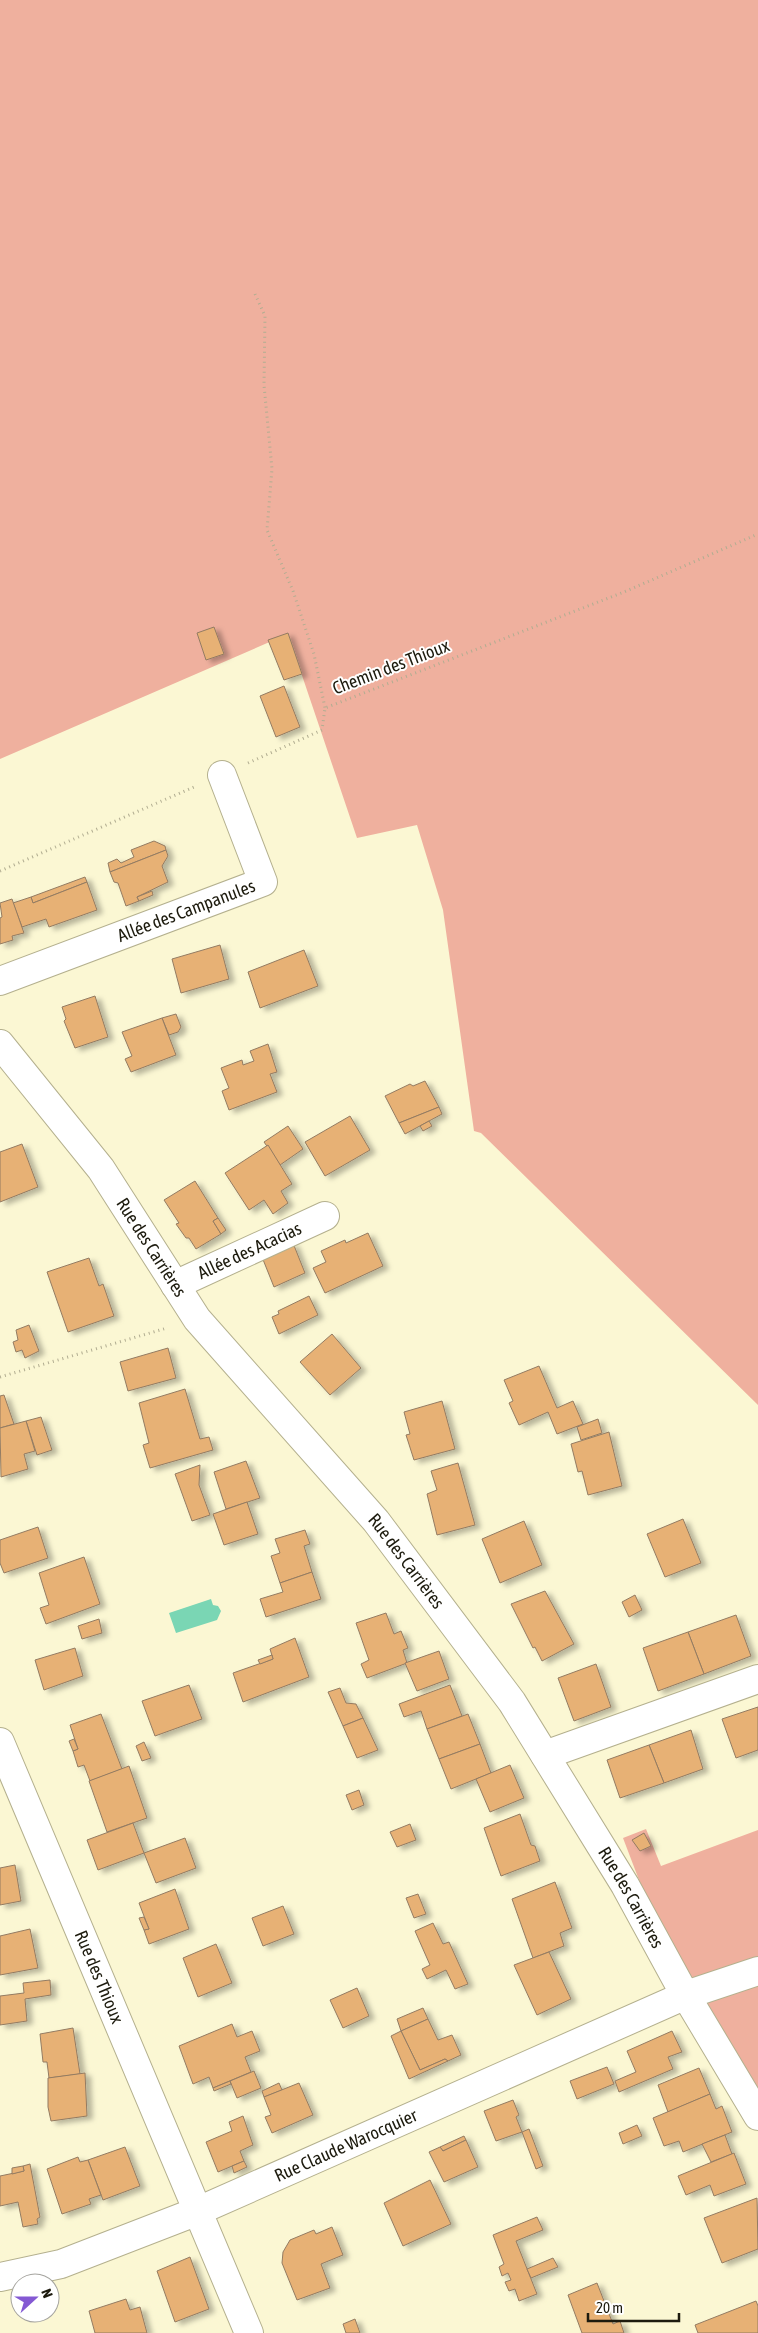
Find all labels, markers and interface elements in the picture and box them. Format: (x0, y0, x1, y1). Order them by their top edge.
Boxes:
street label: Chemin des Thioux (329, 635, 452, 698)
street label: Allée des Campanules (114, 875, 258, 946)
street label: Rue des Carrières (112, 1194, 191, 1301)
street label: Allée des Acacias (194, 1217, 305, 1283)
street label: Rue des Carrières (364, 1509, 449, 1612)
street label: Rue des Carrières (594, 1843, 668, 1952)
street label: Rue des Thioux (71, 1927, 128, 2026)
street label: Rue Claude Warocquier (271, 2104, 421, 2186)
north arrow (10, 2273, 60, 2323)
text: N (38, 2287, 56, 2300)
scale bar (588, 2290, 679, 2322)
text: 20 m (596, 2299, 623, 2316)

